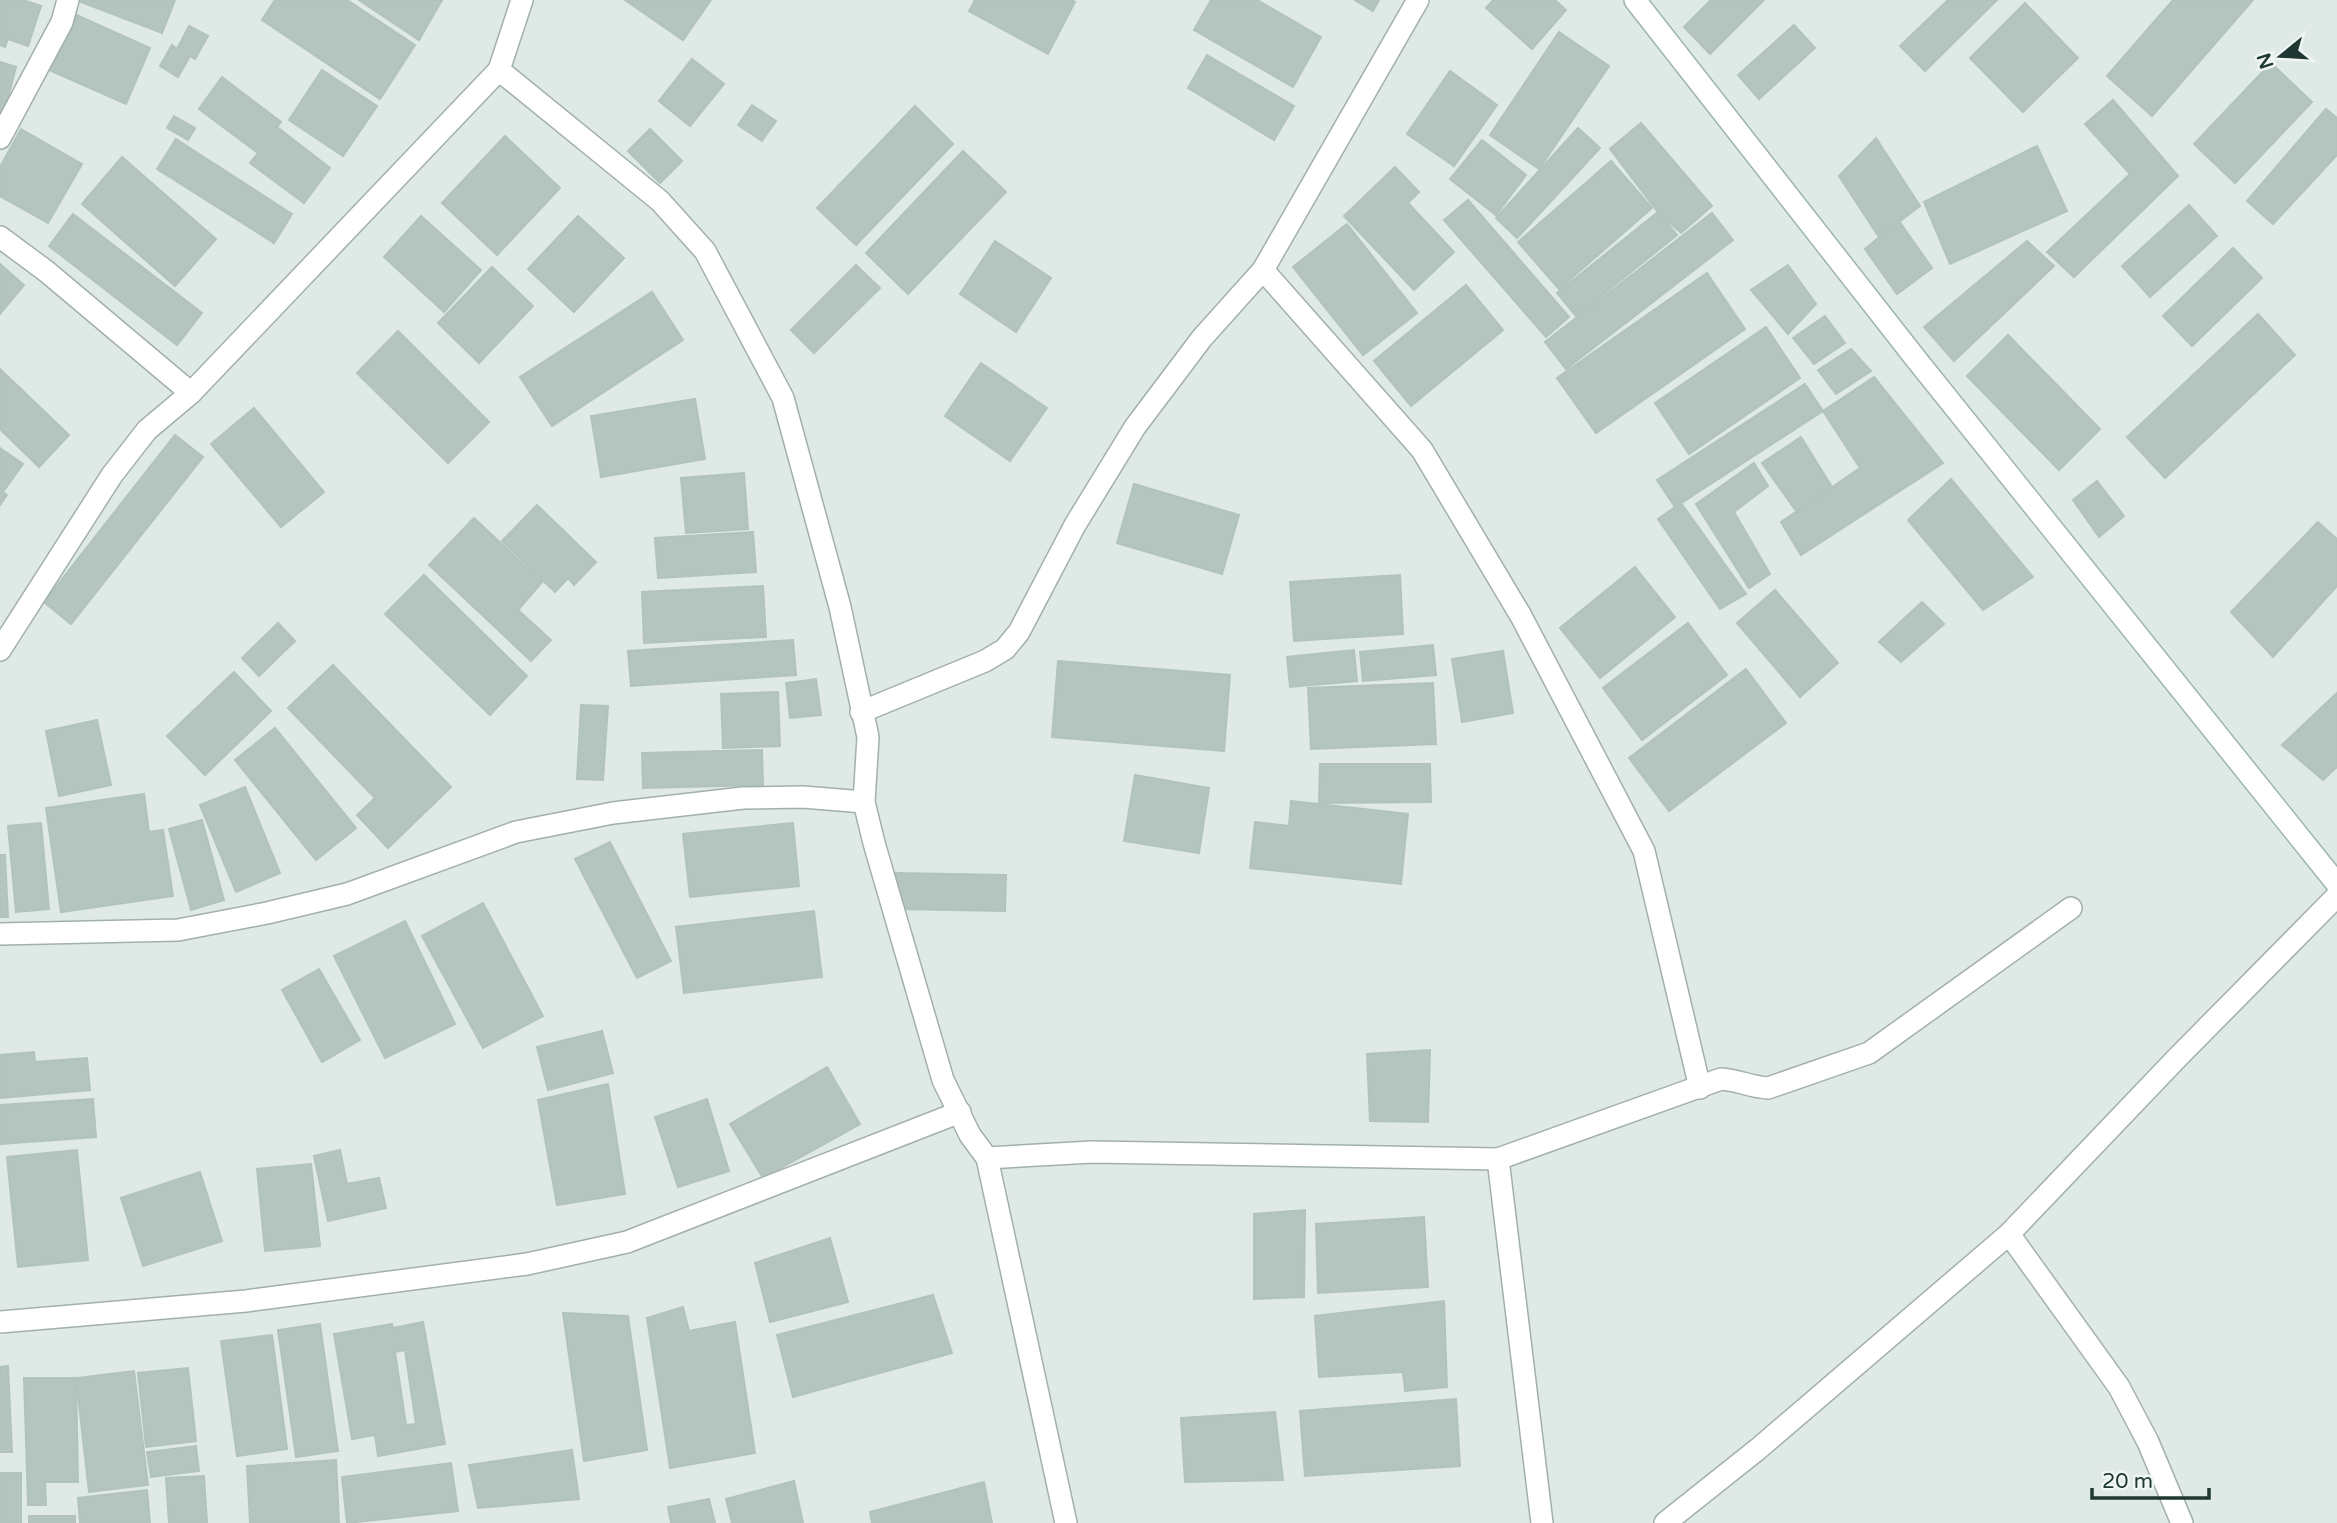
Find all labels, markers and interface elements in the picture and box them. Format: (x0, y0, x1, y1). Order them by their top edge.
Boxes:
north arrow (2246, 21, 2316, 91)
text: N (2253, 50, 2279, 72)
scale bar (2092, 1456, 2209, 1500)
text: 20 m (2102, 1469, 2153, 1494)

